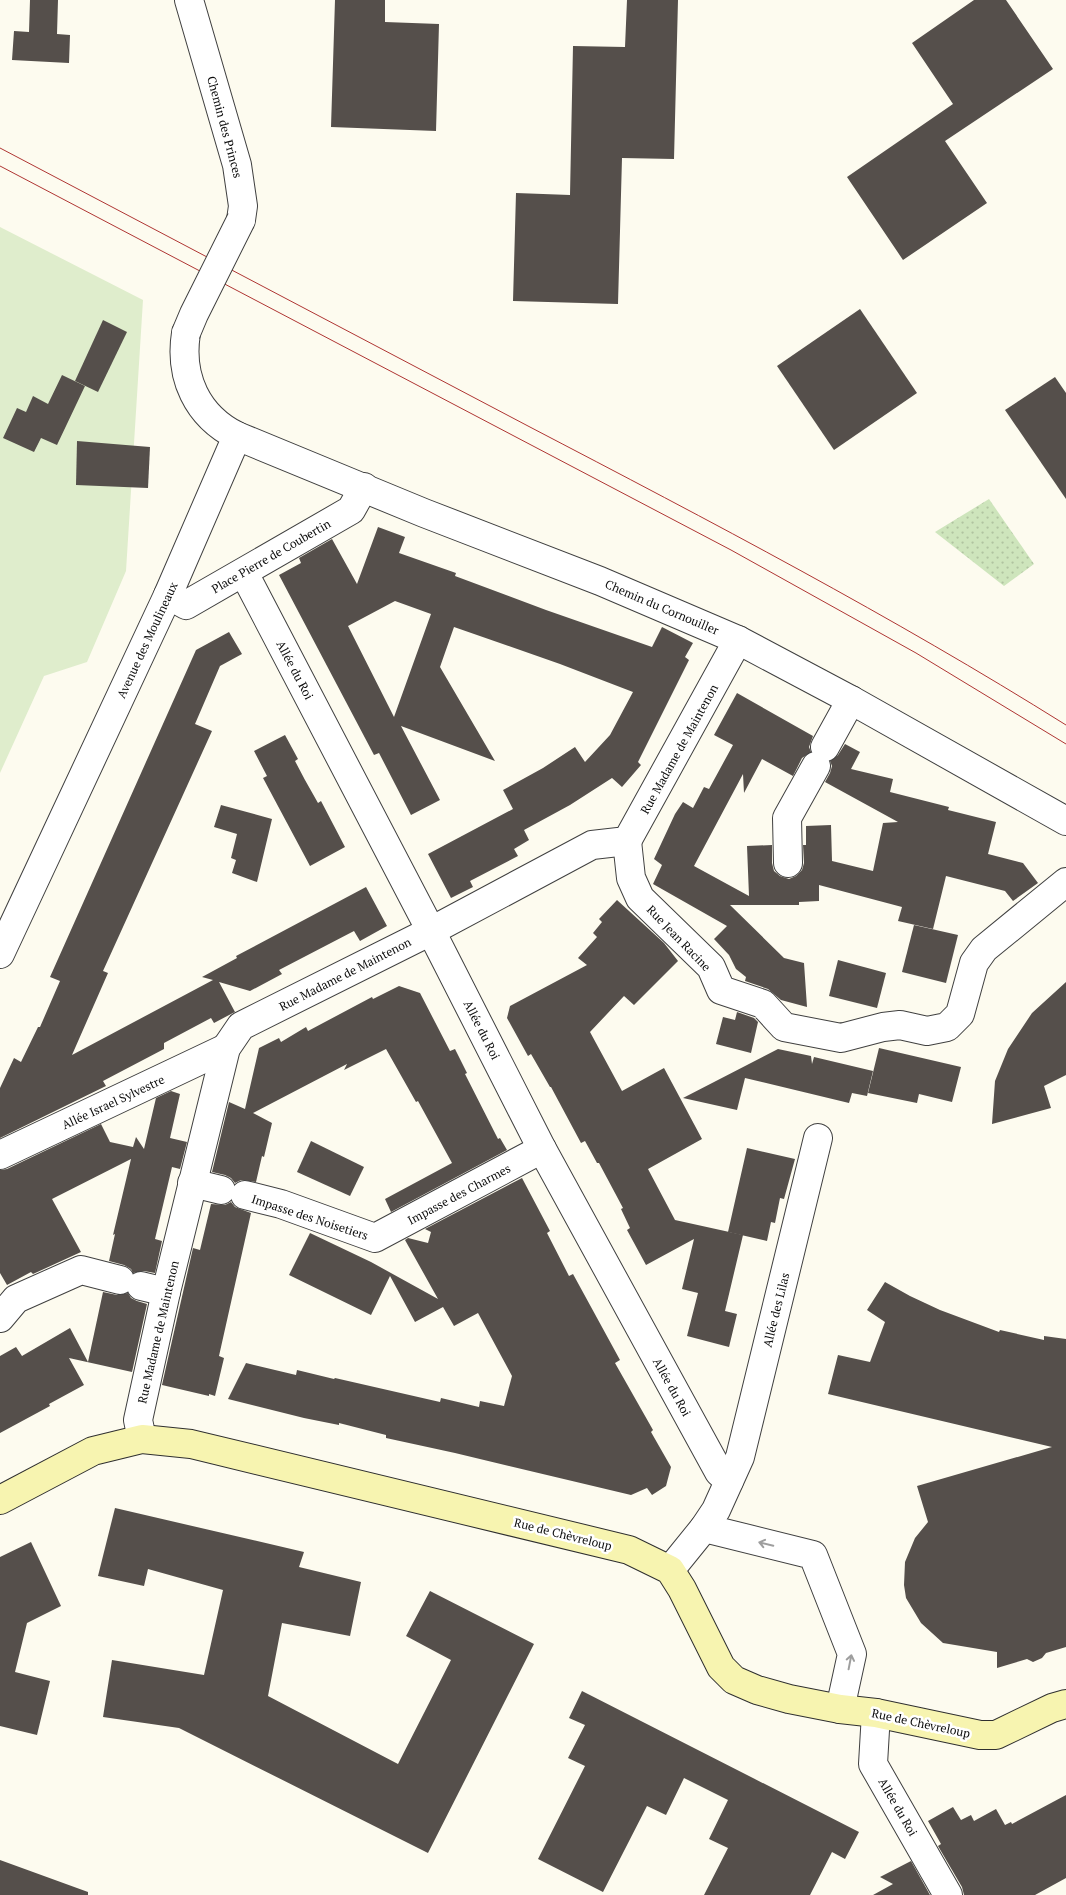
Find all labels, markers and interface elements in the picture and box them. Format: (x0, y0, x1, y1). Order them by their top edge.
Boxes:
street label: Chemin des Princes (204, 74, 246, 180)
street label: Place Pierre de Coubertin (209, 516, 333, 596)
street label: Chemin du Cornouiller (603, 576, 721, 638)
street label: Avenue des Moulineaux (113, 579, 181, 701)
street label: Allée du Roi (273, 638, 317, 702)
street label: Rue Madame de Maintenon (637, 681, 721, 817)
street label: Rue Jean Racine (644, 902, 714, 974)
street label: Rue Madame de Maintenon (276, 934, 414, 1014)
street label: Allée du Roi (461, 998, 504, 1062)
street label: Allée Israel Sylvestre (59, 1072, 167, 1132)
street label: Impasse des Charmes (405, 1160, 513, 1228)
street label: Impasse des Noisetiers (250, 1191, 370, 1243)
street label: Rue Madame de Maintenon (134, 1259, 182, 1405)
street label: Allée des Lilas (759, 1271, 793, 1349)
street label: Allée du Roi (650, 1355, 694, 1419)
street label: Rue de Chèvreloup (512, 1515, 614, 1553)
one-way arrow (758, 1539, 774, 1548)
one-way arrow (846, 1654, 856, 1670)
street label: Rue de Chèvreloup (870, 1705, 972, 1741)
street label: Allée du Roi (875, 1775, 921, 1839)

